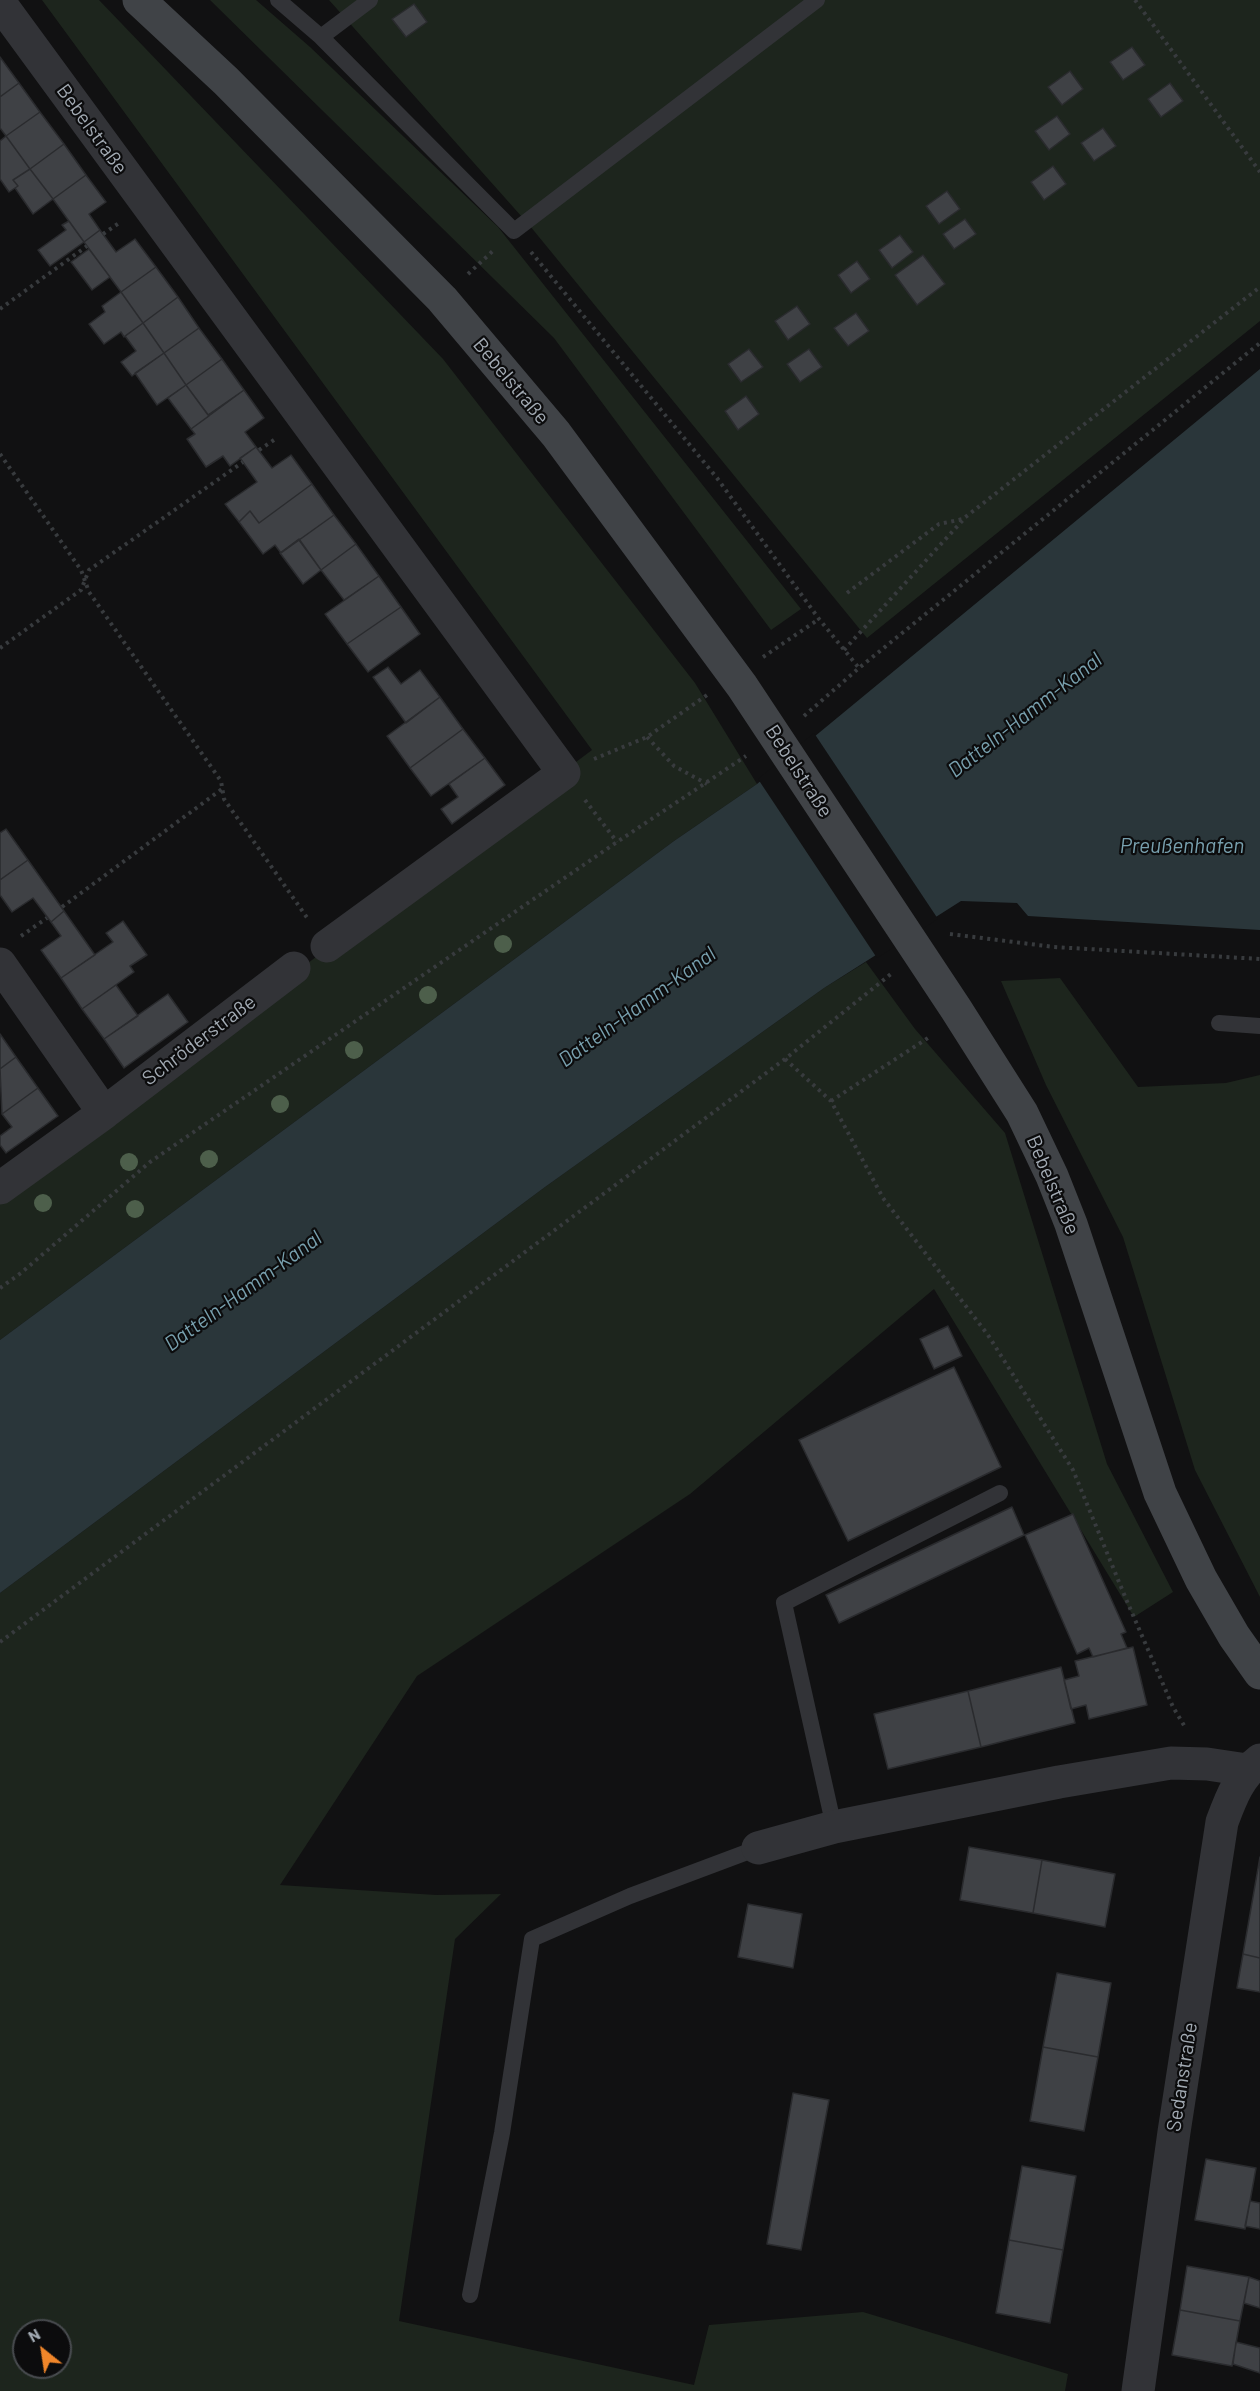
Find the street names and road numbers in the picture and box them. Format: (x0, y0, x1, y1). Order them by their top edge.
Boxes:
street label: Bebelstraße (51, 79, 133, 179)
street label: Bebelstraße (468, 333, 554, 429)
street label: Bebelstraße (760, 720, 838, 822)
street label: Schröderstraße (138, 990, 260, 1090)
street label: Bebelstraße (1021, 1132, 1085, 1238)
street label: Sedanstraße (1162, 2021, 1202, 2133)

